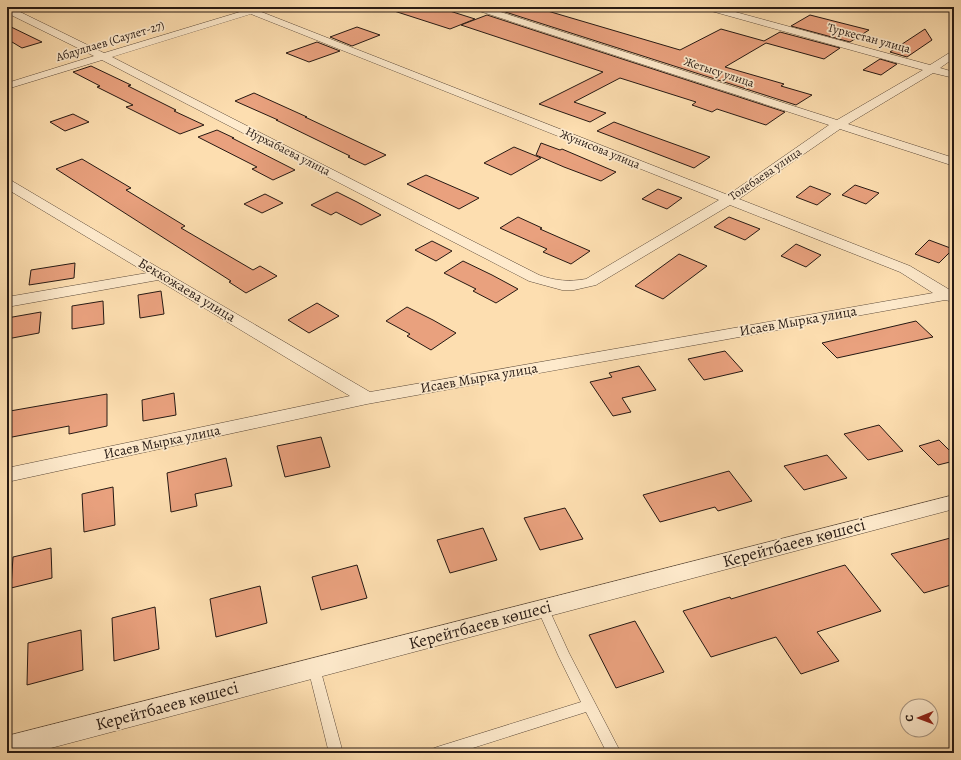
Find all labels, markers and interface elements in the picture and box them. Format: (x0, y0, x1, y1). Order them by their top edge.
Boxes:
street label: Абдуллаев (Саулет-27) (53, 17, 166, 65)
street label: Туркестан улица (826, 19, 913, 57)
street label: Жетысу улица (682, 53, 757, 91)
street label: Нурхабаева улица (243, 123, 333, 179)
street label: Жунисова улица (557, 126, 643, 173)
street label: Толебаева улица (725, 143, 805, 204)
street label: Беккожаева улица (135, 253, 240, 327)
street label: Исаев Мырка улица (738, 301, 859, 341)
street label: Исаев Мырка улица (419, 358, 540, 398)
street label: Исаев Мырка улица (102, 420, 223, 464)
street label: Керейтбаеев көшесі (720, 513, 868, 573)
street label: Керейтбаеев көшесі (406, 595, 554, 655)
street label: Керейтбаеев көшесі (93, 676, 241, 736)
north arrow (899, 698, 939, 738)
text: С (902, 714, 917, 722)

